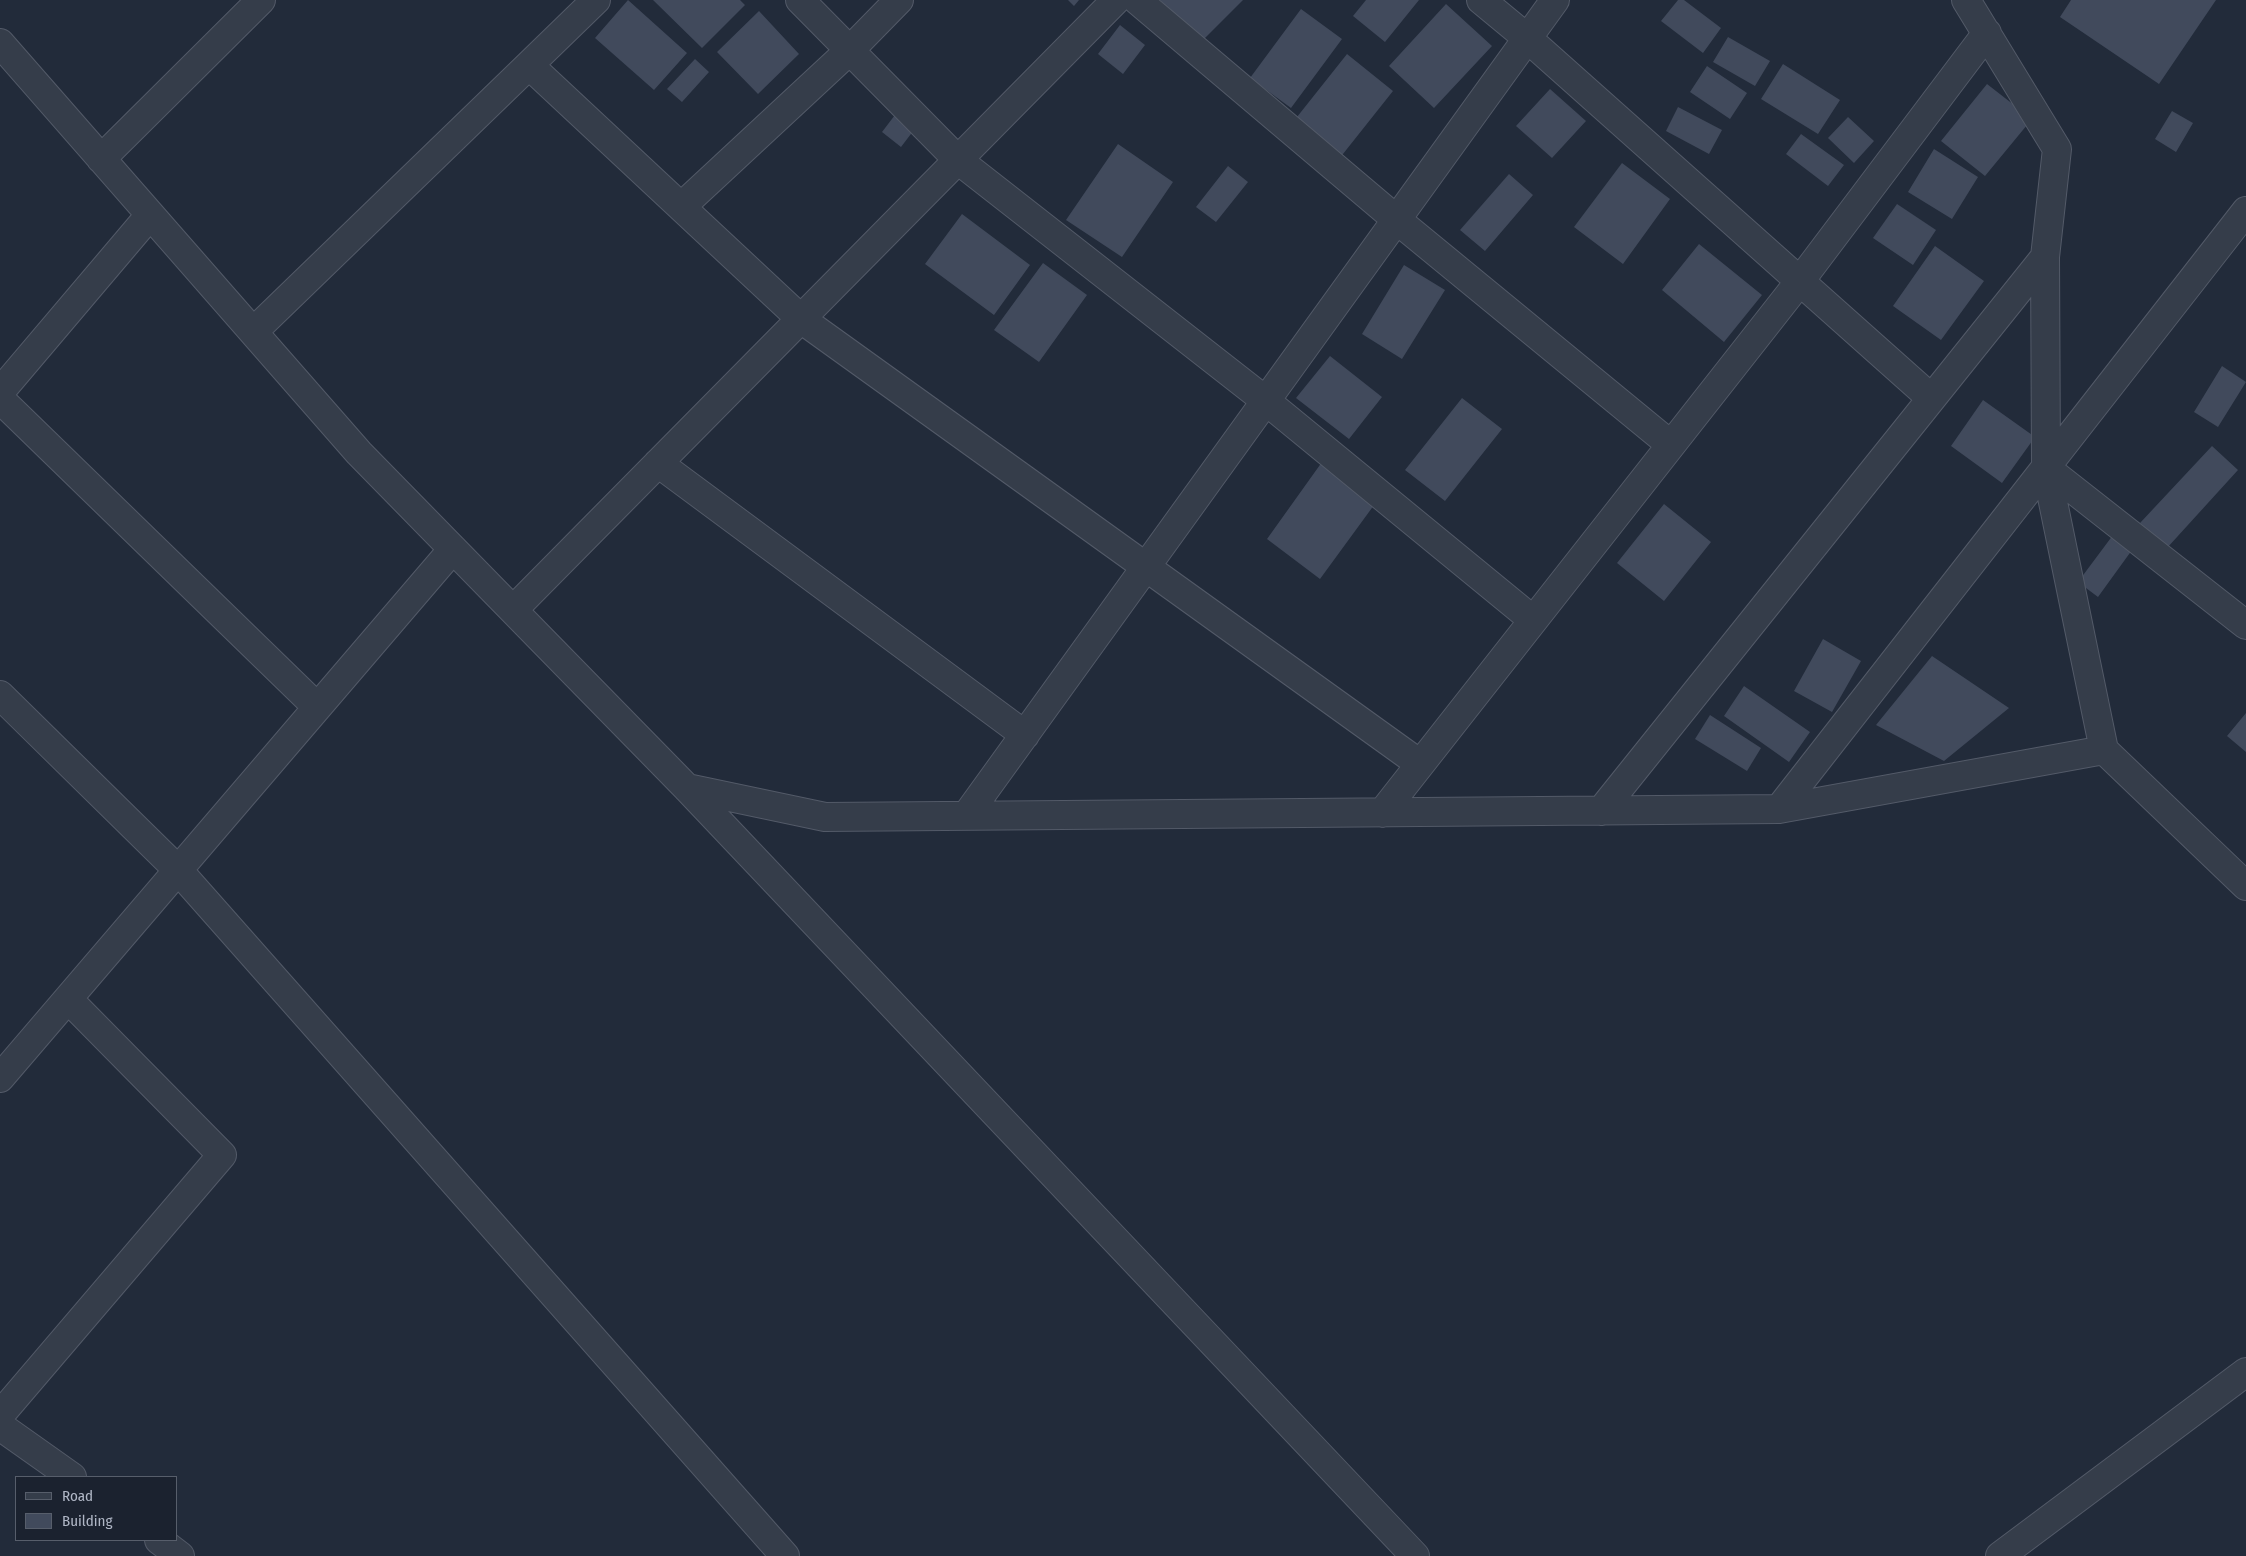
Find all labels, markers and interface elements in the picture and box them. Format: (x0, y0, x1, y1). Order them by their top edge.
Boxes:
legend (15, 1476, 178, 1541)
text: Road (62, 1487, 93, 1505)
text: Building (62, 1512, 113, 1530)

